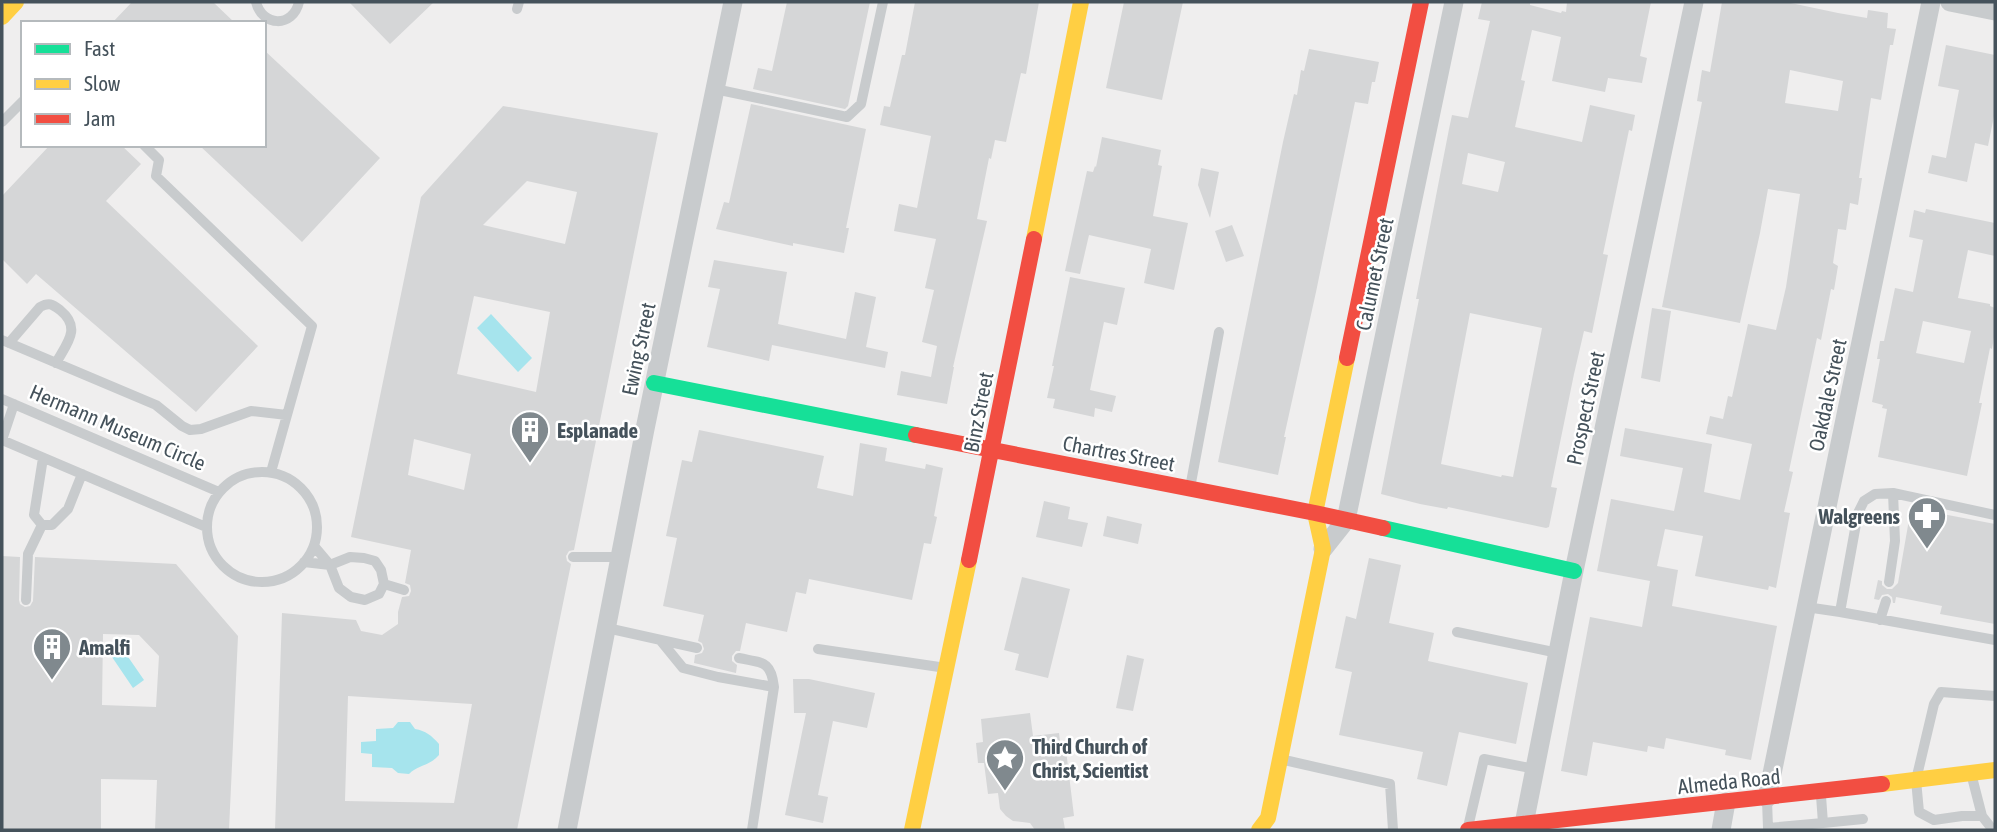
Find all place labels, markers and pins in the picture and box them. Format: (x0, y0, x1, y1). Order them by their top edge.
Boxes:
building icon: Esplanade (509, 409, 551, 464)
place label: Esplanade (557, 418, 638, 442)
pharmacy icon: Walgreens (1906, 495, 1948, 550)
place label: Walgreens (1818, 504, 1901, 528)
building icon: Amalfi (31, 626, 73, 681)
place label: Amalfi (78, 635, 130, 659)
place label: Third Church of Christ, Scientist (1032, 734, 1148, 782)
place icon: Third Church of Christ, Scientist (984, 737, 1026, 792)

